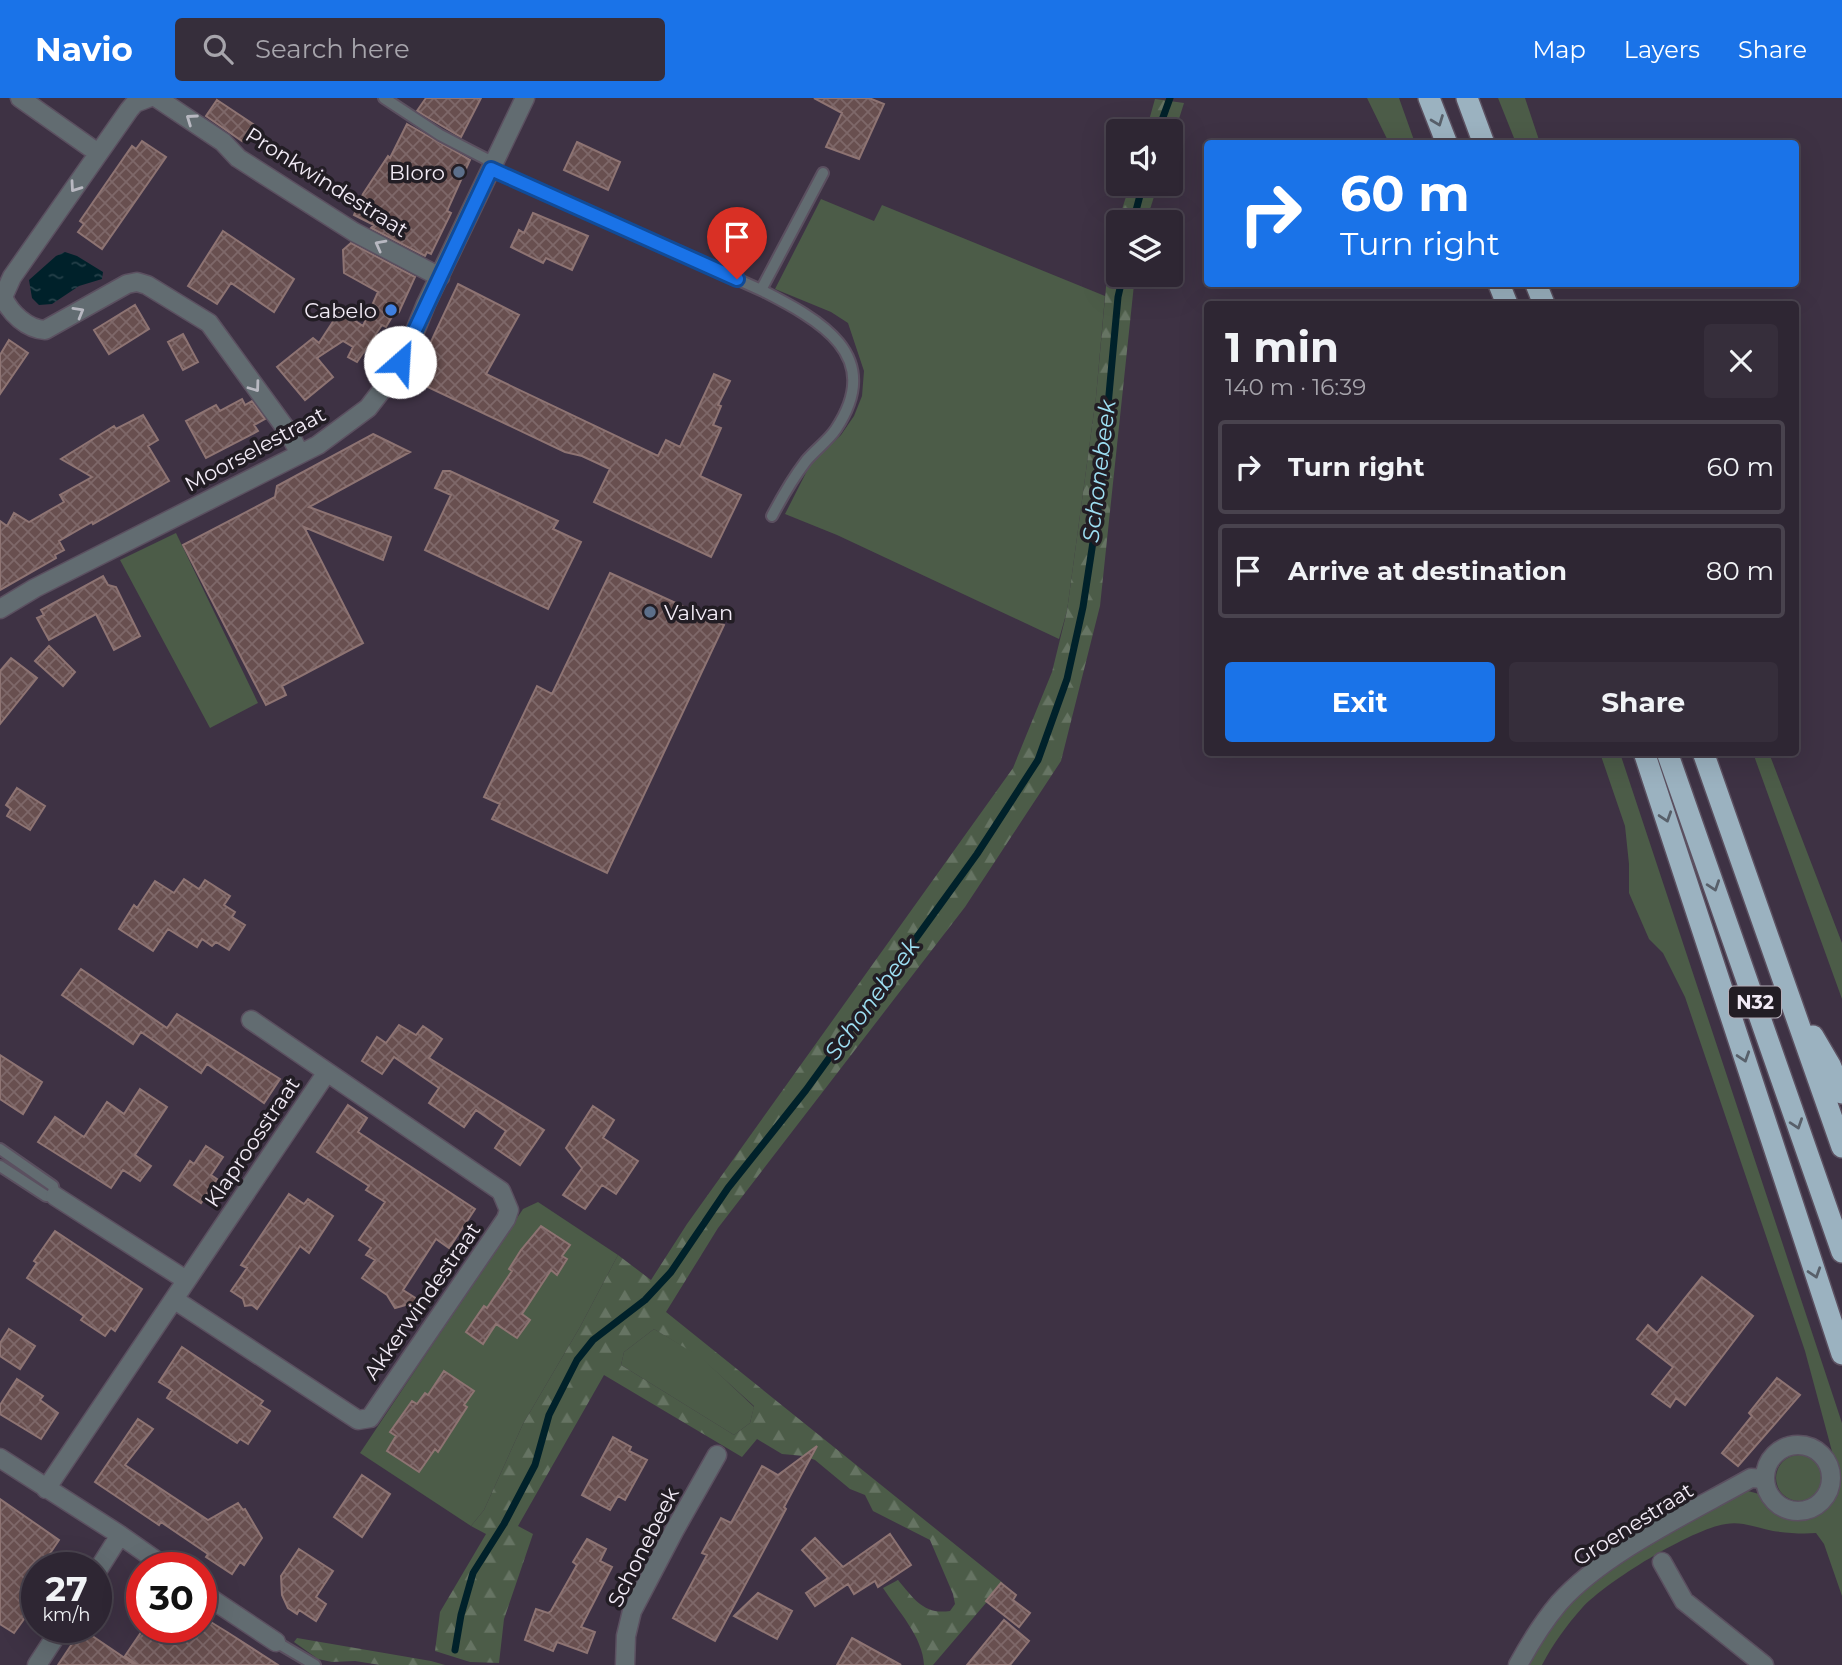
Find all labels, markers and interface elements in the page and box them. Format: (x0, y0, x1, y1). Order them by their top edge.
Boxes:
search box (175, 18, 665, 81)
text: Navio (35, 29, 133, 69)
icon: search (199, 30, 237, 68)
text: Search here (255, 33, 410, 65)
text: Map (1532, 35, 1586, 64)
text: Layers (1624, 35, 1700, 64)
text: Share (1738, 35, 1807, 64)
one-way arrow (1430, 114, 1444, 126)
one-way arrow (186, 115, 199, 127)
map controls (1106, 119, 1183, 287)
button: sound (1106, 119, 1183, 196)
street label: Pronkwindestraat (241, 122, 413, 242)
place label: Bloro (389, 160, 445, 185)
marker: Bloro (451, 164, 467, 180)
text: 60 m (1340, 164, 1470, 223)
icon: right (1225, 168, 1316, 259)
one-way arrow (71, 179, 83, 192)
pin (707, 207, 767, 279)
button: layers (1106, 210, 1183, 287)
icon: arrive (718, 218, 756, 256)
text: Turn right (1340, 224, 1500, 263)
one-way arrow (374, 240, 387, 254)
place label: Cabelo (304, 298, 377, 323)
marker: Cabelo (383, 302, 399, 318)
one-way arrow (72, 307, 85, 320)
text: 1 min (1225, 321, 1339, 373)
button: close (1704, 324, 1778, 398)
position arrow (363, 325, 437, 399)
text: 140 m · 16:39 (1225, 373, 1366, 401)
one-way arrow (247, 379, 260, 392)
water label: Schonebeek (1076, 397, 1122, 544)
street label: Moorselestraat (180, 401, 330, 497)
icon: right (1229, 448, 1267, 486)
text: Turn right (1288, 451, 1424, 483)
text: 60 m (1707, 451, 1774, 483)
icon: arrive (1229, 552, 1267, 590)
text: Arrive at destination (1288, 555, 1567, 587)
text: 80 m (1706, 555, 1774, 587)
place label: Valvan (664, 600, 733, 625)
marker: Valvan (642, 604, 658, 620)
button: Exit (1225, 662, 1495, 742)
button: Share (1509, 662, 1778, 742)
one-way arrow (1657, 811, 1672, 823)
one-way arrow (1706, 880, 1720, 892)
water label: Schonebeek (819, 932, 926, 1065)
road number: N32 (1729, 986, 1781, 1018)
one-way arrow (1736, 1050, 1750, 1062)
street label: Klaproosstraat (199, 1072, 305, 1212)
one-way arrow (1789, 1117, 1803, 1129)
street label: Akkerwindestraat (358, 1218, 486, 1384)
one-way arrow (1807, 1266, 1822, 1278)
street label: Groenestraat (1568, 1477, 1698, 1571)
street label: Schonebeek (602, 1483, 684, 1611)
speed limit sign: 30 (126, 1552, 217, 1643)
text: 27 (45, 1567, 88, 1610)
text: km/h (42, 1604, 91, 1626)

